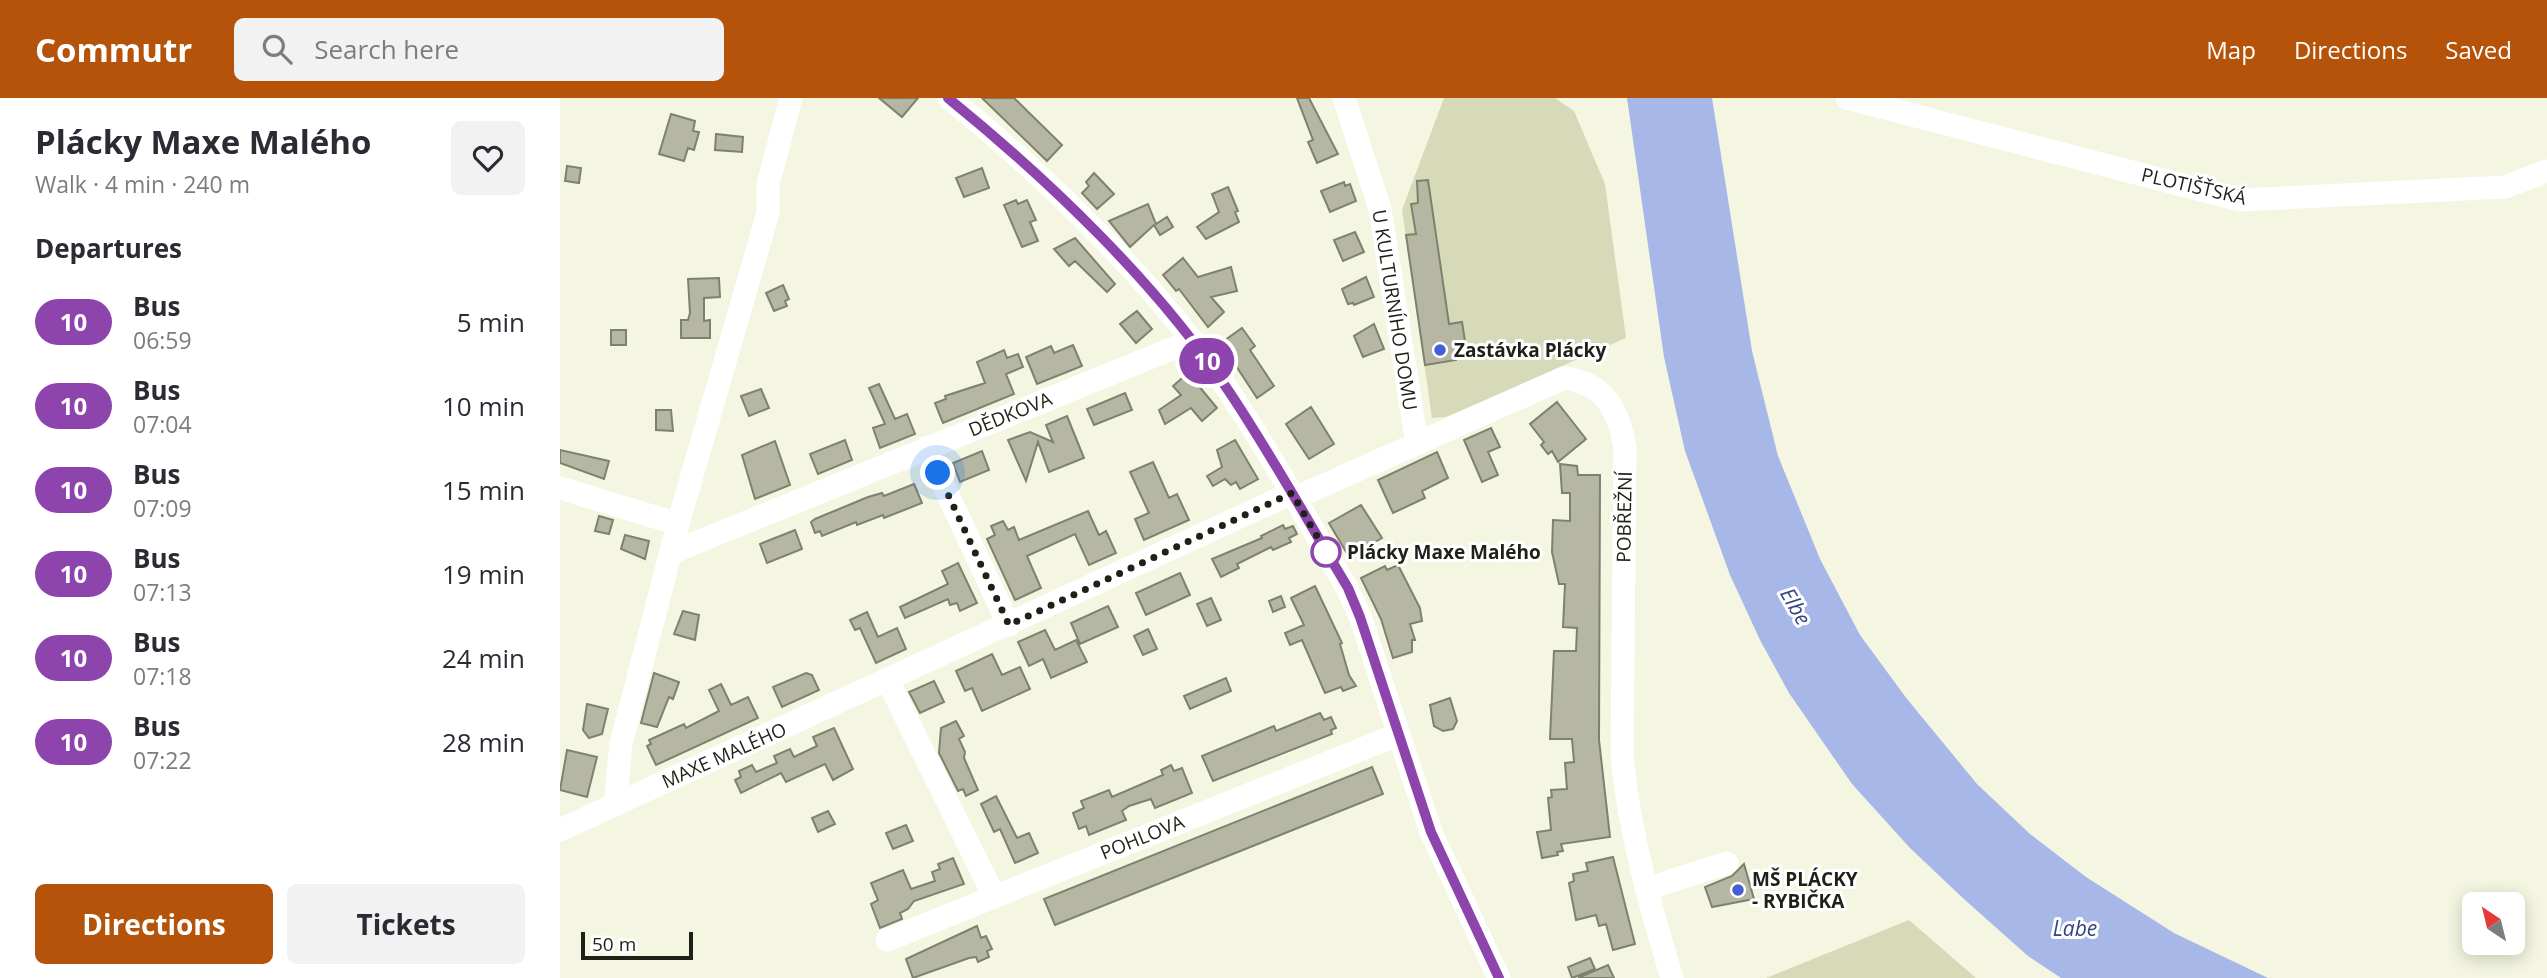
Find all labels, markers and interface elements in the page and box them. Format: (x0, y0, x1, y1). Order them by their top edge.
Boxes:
search box (234, 18, 724, 81)
text: Commutr (35, 27, 192, 72)
icon: search (258, 30, 296, 68)
text: Search here (314, 31, 459, 67)
text: Map (2206, 33, 2256, 66)
text: Directions (2294, 33, 2407, 66)
text: Saved (2445, 33, 2512, 66)
text: Plácky Maxe Malého (35, 119, 371, 164)
button: heart (451, 121, 525, 195)
street label: PLOTIŠŤSKÁ (2139, 161, 2249, 211)
text: Walk · 4 min · 240 m (35, 168, 250, 200)
street label: U KULTURNÍHO DOMU (1366, 208, 1424, 412)
text: Departures (35, 230, 182, 266)
text: Bus (133, 288, 180, 324)
text: 5 min (457, 304, 525, 340)
text: 10 (60, 305, 87, 338)
text: 06:59 (133, 324, 192, 356)
place label: Zastávka Plácky (1454, 337, 1606, 363)
line badge: 10 (1176, 338, 1238, 384)
marker: Zastávka Plácky (1432, 342, 1448, 358)
text: 10 (1193, 344, 1221, 377)
text: Bus (133, 372, 180, 408)
street label: DĚDKOVA (964, 385, 1056, 443)
text: 10 min (442, 388, 525, 424)
text: 10 (60, 389, 87, 422)
text: 07:04 (133, 408, 192, 440)
your location (920, 455, 955, 490)
text: Bus (133, 456, 180, 492)
street label: POBŘEŽNÍ (1610, 470, 1638, 563)
text: 15 min (442, 472, 525, 508)
text: 10 (60, 473, 87, 506)
text: 07:09 (133, 492, 192, 524)
marker: Plácky Maxe Malého (1311, 537, 1341, 567)
place label: Plácky Maxe Malého (1347, 539, 1541, 565)
text: Bus (133, 540, 180, 576)
text: 19 min (442, 556, 525, 592)
text: 10 (60, 557, 87, 590)
text: 07:13 (133, 576, 192, 608)
water label: Elbe (1774, 582, 1818, 630)
text: Bus (133, 624, 180, 660)
text: 24 min (442, 640, 525, 676)
text: 10 (60, 641, 87, 674)
text: 07:18 (133, 660, 192, 692)
text: Bus (133, 708, 180, 744)
street label: MAXE MALÉHO (658, 716, 790, 794)
text: 28 min (442, 724, 525, 760)
text: 10 (60, 725, 87, 758)
text: 07:22 (133, 744, 192, 776)
street label: POHLOVA (1096, 808, 1188, 866)
place label: MŠ PLÁCKY - RYBIČKA (1752, 866, 1858, 914)
marker: MŠ PLÁCKY - RYBIČKA (1730, 882, 1746, 898)
button: Directions (35, 884, 273, 964)
button: Tickets (287, 884, 525, 964)
north arrow (2462, 892, 2525, 956)
map controls (2462, 892, 2525, 955)
water label: Labe (2053, 914, 2097, 942)
scale bar (581, 929, 693, 961)
text: 50 m (592, 931, 636, 957)

